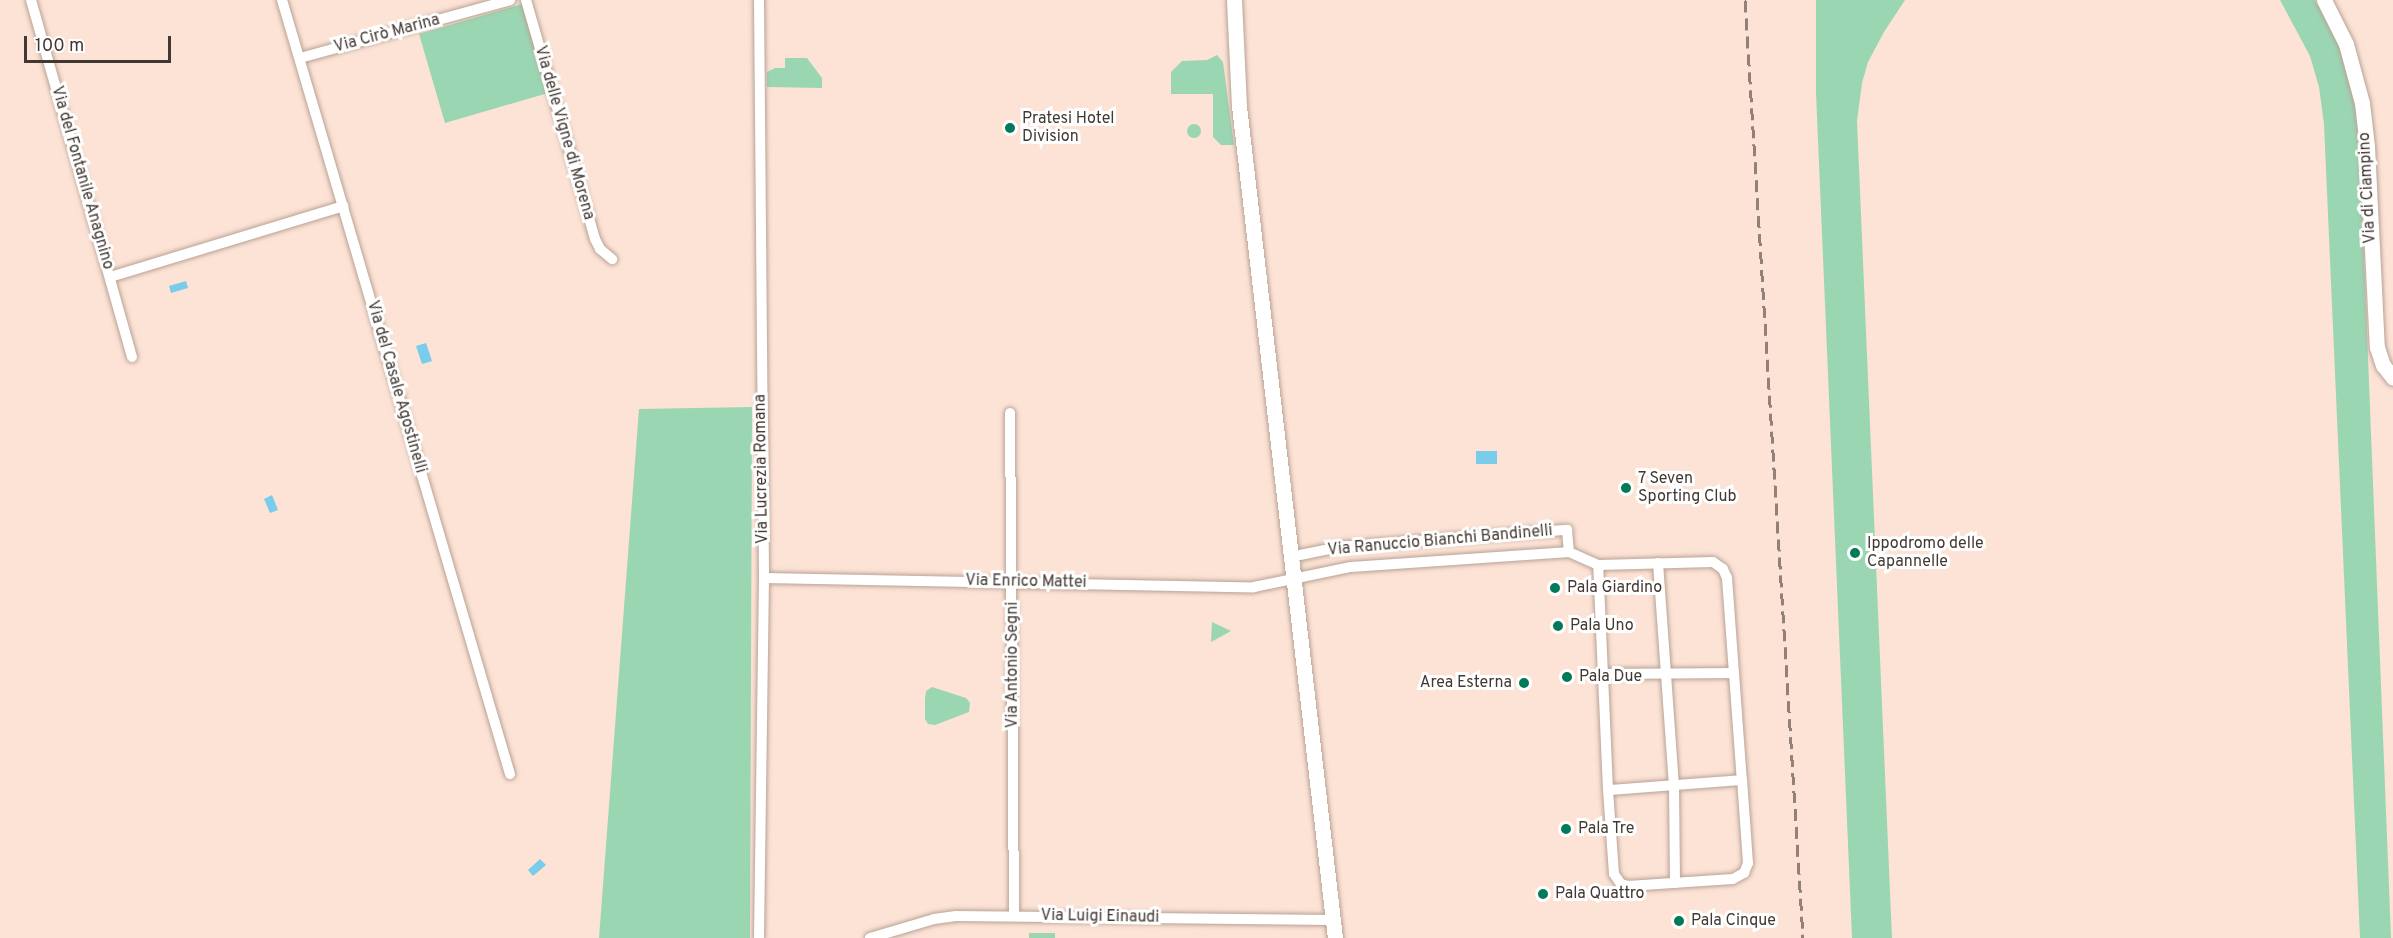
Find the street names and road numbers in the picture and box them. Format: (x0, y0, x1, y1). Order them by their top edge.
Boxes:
street label: Via Cirò Marina (332, 11, 442, 57)
street label: Via delle Vigne di Morena (530, 43, 598, 223)
street label: Via del Fontanile Anagnino (46, 84, 118, 272)
street label: Via di Ciampino (2355, 132, 2381, 244)
street label: Via del Casale Agostinelli (362, 298, 430, 476)
street label: Via Lucrezia Romana (751, 394, 773, 544)
street label: Via Ranuccio Bianchi Bandinelli (1327, 522, 1553, 560)
street label: Via Enrico Mattei (965, 571, 1087, 593)
street label: Via Antonio Segni (1003, 601, 1023, 729)
street label: Via Luigi Einaudi (1041, 906, 1159, 928)

